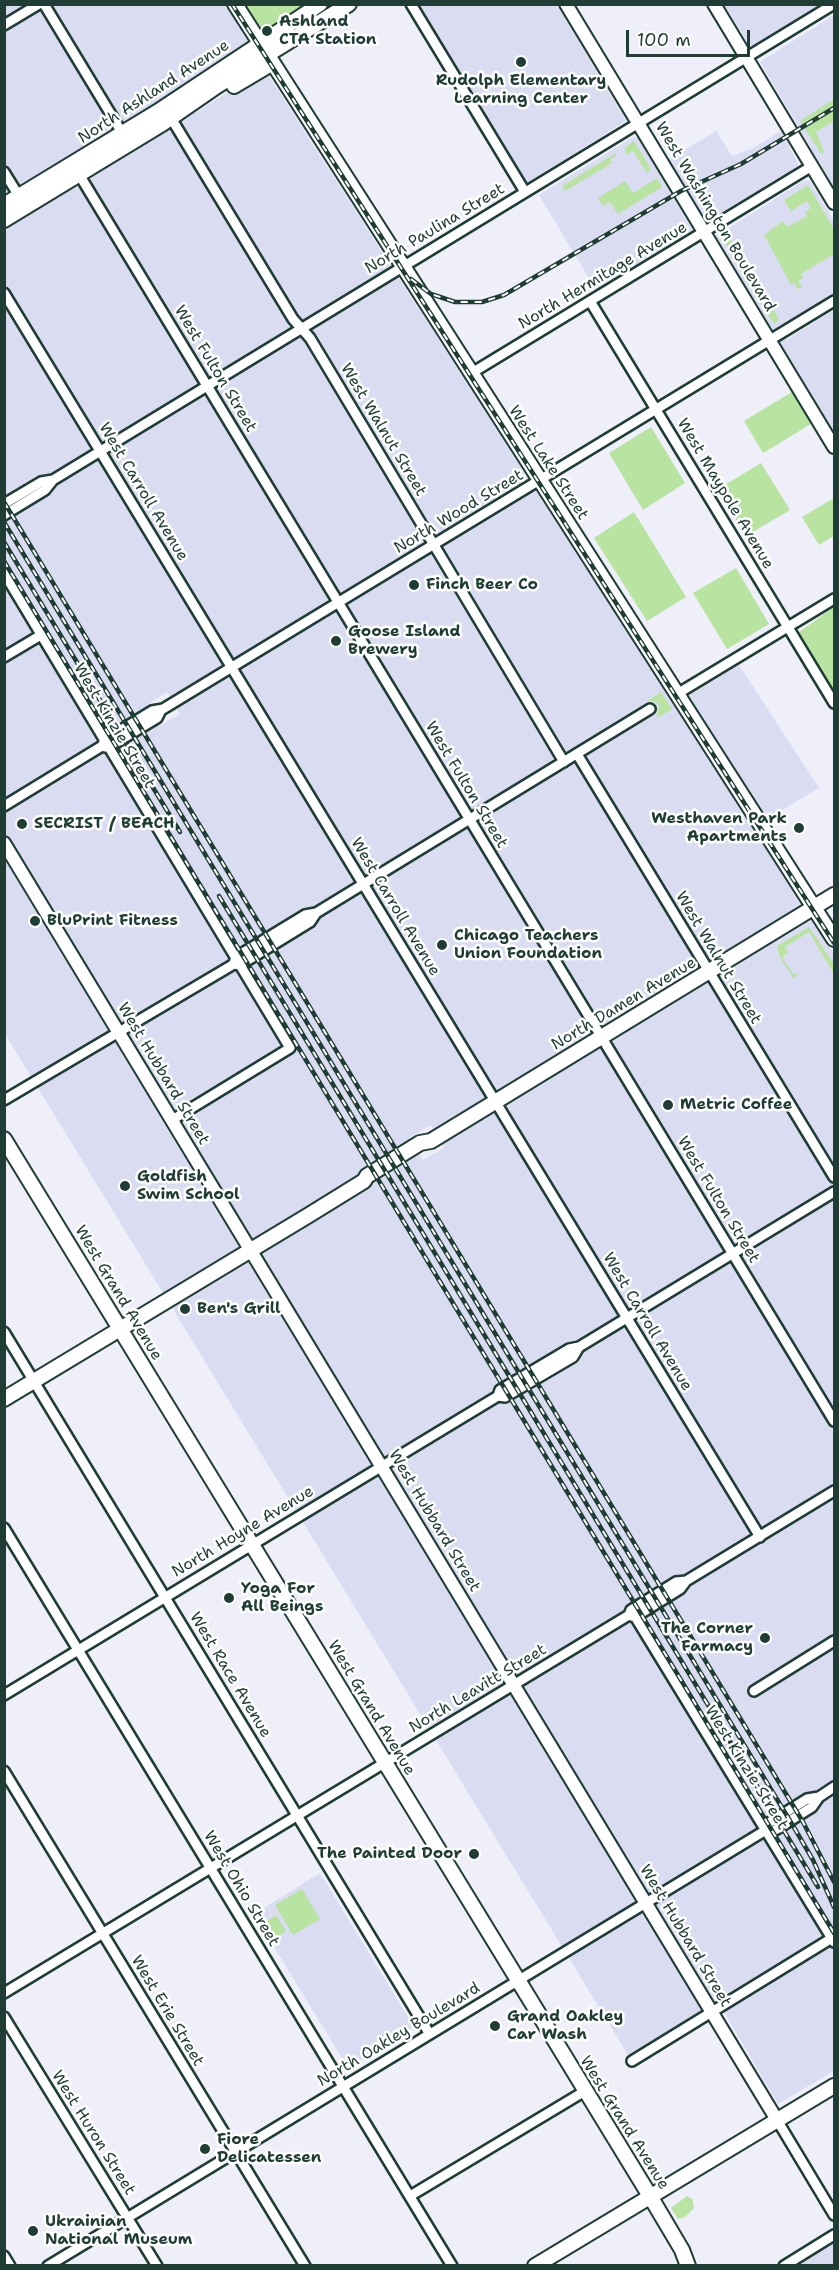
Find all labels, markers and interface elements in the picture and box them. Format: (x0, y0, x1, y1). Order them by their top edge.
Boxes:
place label: Ashland CTA Station (279, 12, 376, 50)
scale bar (629, 18, 754, 56)
marker: Ashland CTA Station (260, 24, 274, 38)
text: 100 m (637, 28, 691, 52)
street label: North Ashland Avenue (75, 36, 233, 148)
marker: Rudolph Elementary Learning Center (514, 55, 528, 69)
place label: Rudolph Elementary Learning Center (436, 71, 606, 109)
street label: West Washington Boulevard (651, 119, 779, 315)
street label: North Paulina Street (362, 180, 508, 278)
street label: North Hermitage Avenue (515, 218, 691, 334)
street label: West Fulton Street (170, 302, 260, 436)
street label: West Walnut Street (336, 360, 430, 500)
street label: West Lake Street (504, 402, 592, 524)
street label: West Maypole Avenue (672, 415, 778, 573)
street label: West Carroll Avenue (94, 419, 192, 565)
street label: North Wood Street (391, 466, 527, 558)
place label: Finch Beer Co (426, 575, 538, 595)
marker: Finch Beer Co (407, 578, 421, 592)
place label: Goose Island Brewery (348, 622, 460, 660)
marker: Goose Island Brewery (329, 634, 343, 648)
street label: West Kinzie Street (69, 660, 159, 792)
street label: West Fulton Street (421, 718, 511, 852)
place label: Westhaven Park Apartments (651, 809, 787, 847)
place label: SECRIST / BEACH (34, 814, 174, 834)
marker: SECRIST / BEACH (15, 817, 29, 831)
marker: Westhaven Park Apartments (792, 821, 806, 835)
street label: West Carroll Avenue (346, 834, 444, 980)
street label: West Walnut Street (671, 888, 765, 1028)
place label: BluPrint Fitness (47, 911, 178, 931)
marker: BluPrint Fitness (28, 914, 42, 928)
place label: Chicago Teachers Union Foundation (454, 926, 602, 964)
marker: Chicago Teachers Union Foundation (435, 938, 449, 952)
street label: North Damen Avenue (548, 953, 700, 1055)
street label: West Hubbard Street (113, 999, 213, 1149)
place label: Metric Coffee (680, 1095, 792, 1115)
marker: Metric Coffee (661, 1098, 675, 1112)
street label: West Fulton Street (673, 1133, 763, 1267)
place label: Goldfish Swim School (137, 1167, 240, 1205)
marker: Goldfish Swim School (118, 1179, 132, 1193)
street label: West Grand Avenue (70, 1222, 166, 1364)
street label: West Carroll Avenue (598, 1249, 696, 1395)
place label: Ben's Grill (197, 1299, 281, 1319)
marker: Ben's Grill (178, 1302, 192, 1316)
street label: West Hubbard Street (384, 1446, 484, 1596)
street label: North Hoyne Avenue (169, 1482, 317, 1582)
place label: Yoga For All Beings (241, 1579, 323, 1617)
marker: Yoga For All Beings (222, 1591, 236, 1605)
street label: West Race Avenue (185, 1609, 275, 1741)
place label: The Corner Farmacy (661, 1619, 753, 1657)
marker: The Corner Farmacy (758, 1631, 772, 1645)
street label: West Grand Avenue (323, 1637, 419, 1779)
street label: North Leavitt Street (406, 1640, 550, 1738)
street label: West Kinzie Street (700, 1702, 792, 1834)
street label: West Ohio Street (199, 1828, 283, 1950)
place label: The Painted Door (317, 1844, 462, 1864)
marker: The Painted Door (467, 1847, 481, 1861)
street label: West Hubbard Street (635, 1861, 735, 2011)
street label: West Erie Street (126, 1952, 208, 2070)
street label: North Oakley Boulevard (314, 1979, 484, 2091)
place label: Grand Oakley Car Wash (507, 2007, 623, 2045)
marker: Grand Oakley Car Wash (488, 2019, 502, 2033)
street label: West Grand Avenue (575, 2053, 673, 2193)
street label: West Huron Street (47, 2067, 139, 2199)
place label: Fiore Delicatessen (217, 2130, 321, 2168)
marker: Fiore Delicatessen (198, 2142, 212, 2156)
place label: Ukrainian National Museum (45, 2212, 192, 2250)
marker: Ukrainian National Museum (26, 2224, 40, 2238)

